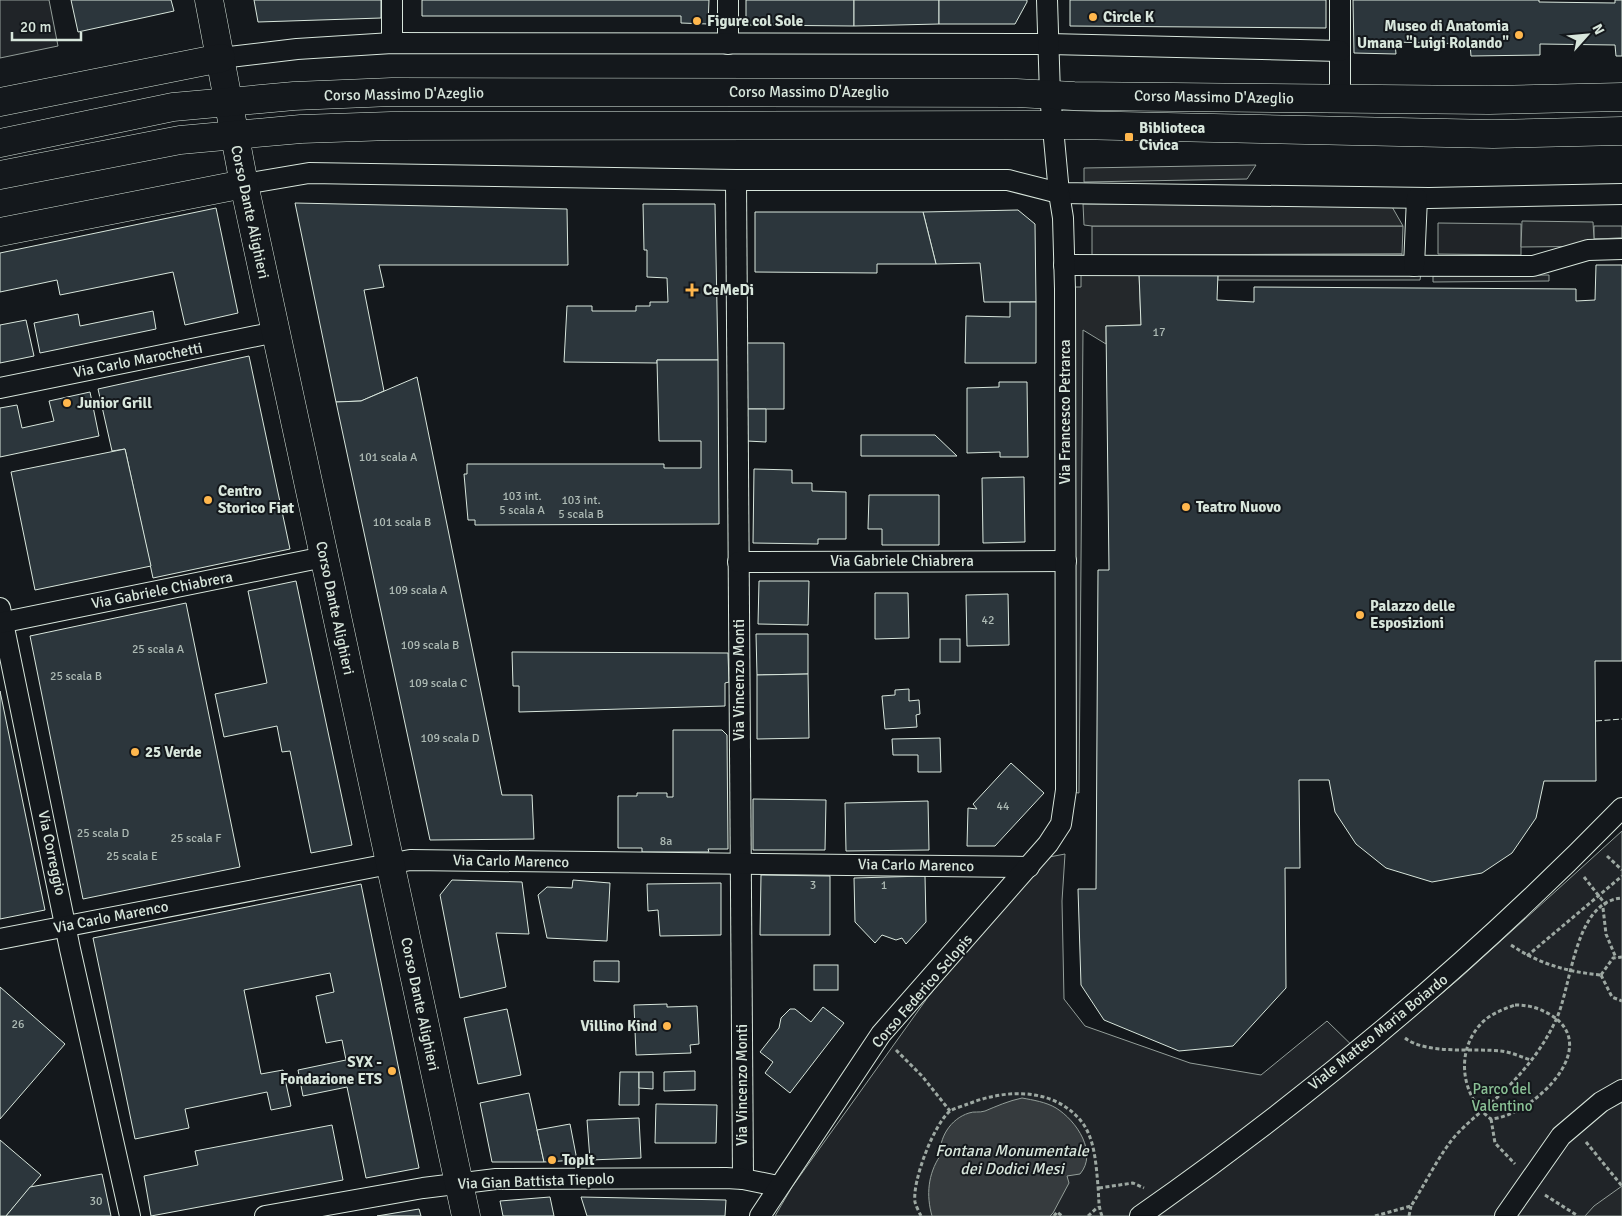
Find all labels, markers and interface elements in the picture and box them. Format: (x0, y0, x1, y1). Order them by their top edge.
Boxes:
place label: Circle K (1103, 8, 1155, 26)
scale bar (12, 10, 81, 42)
north arrow (1562, 10, 1612, 60)
marker: Circle K (1087, 11, 1099, 23)
place label: Figure col Sole (707, 12, 803, 30)
marker: Figure col Sole (691, 15, 703, 27)
place label: Museo di Anatomia Umana "Luigi Rolando" (1357, 17, 1509, 52)
text: 20 m (20, 18, 51, 36)
text: N (1588, 21, 1608, 38)
marker: Museo di Anatomia Umana "Luigi Rolando" (1513, 29, 1525, 41)
street label: Corso Massimo D'Azeglio (729, 83, 889, 101)
street label: Corso Massimo D'Azeglio (324, 84, 484, 104)
street label: Corso Massimo D'Azeglio (1134, 87, 1294, 107)
place label: Biblioteca Civica (1139, 119, 1206, 154)
marker: Biblioteca Civica (1123, 131, 1135, 143)
street label: Corso Dante Alighieri (227, 144, 273, 280)
place label: CeMeDi (703, 281, 754, 299)
marker: CeMeDi (685, 283, 699, 297)
house number: 17 (1153, 325, 1165, 340)
street label: Via Carlo Marochetti (72, 339, 204, 381)
street label: Via Francesco Petrarca (1056, 339, 1074, 485)
place label: Junior Grill (77, 394, 152, 412)
marker: Junior Grill (61, 397, 73, 409)
house number: 101 scala A (359, 450, 418, 465)
place label: Centro Storico Fiat (218, 482, 295, 517)
house number: 103 int. 5 scala A (499, 489, 546, 518)
house number: 103 int. 5 scala B (558, 493, 604, 522)
marker: Centro Storico Fiat (202, 494, 214, 506)
place label: Teatro Nuovo (1196, 498, 1281, 516)
marker: Teatro Nuovo (1180, 501, 1192, 513)
house number: 101 scala B (373, 515, 431, 530)
street label: Corso Dante Alighieri (312, 540, 358, 676)
street label: Via Gabriele Chiabrera (830, 552, 974, 570)
street label: Via Gabriele Chiabrera (90, 567, 234, 613)
house number: 109 scala A (389, 583, 448, 598)
place label: Palazzo delle Esposizioni (1370, 597, 1455, 632)
marker: Palazzo delle Esposizioni (1354, 609, 1366, 621)
house number: 42 (982, 613, 994, 628)
street label: Via Vincenzo Monti (730, 619, 748, 741)
house number: 109 scala B (401, 638, 459, 653)
house number: 25 scala A (132, 642, 185, 657)
house number: 25 scala B (50, 669, 102, 684)
house number: 109 scala C (409, 676, 467, 691)
house number: 109 scala D (420, 731, 480, 746)
place label: 25 Verde (145, 743, 202, 761)
marker: 25 Verde (129, 746, 141, 758)
house number: 44 (997, 799, 1010, 814)
street label: Via Correggio (34, 809, 70, 897)
house number: 25 scala D (77, 826, 130, 841)
house number: 25 scala F (170, 831, 222, 846)
house number: 8a (660, 834, 672, 849)
house number: 25 scala E (106, 849, 158, 864)
street label: Via Carlo Marenco (453, 851, 570, 871)
street label: Via Carlo Marenco (858, 855, 975, 875)
house number: 3 (810, 878, 816, 893)
house number: 1 (881, 878, 887, 893)
street label: Via Carlo Marenco (52, 897, 170, 937)
street label: Corso Federico Sclopis (868, 930, 976, 1051)
street label: Corso Dante Alighieri (397, 936, 443, 1072)
street label: Viale Matteo Maria Boiardo (1305, 970, 1451, 1094)
house number: 26 (12, 1017, 24, 1032)
place label: Villino Kind (581, 1017, 657, 1035)
marker: Villino Kind (661, 1020, 673, 1032)
street label: Via Vincenzo Monti (733, 1024, 751, 1146)
place label: SYX - Fondazione ETS (280, 1053, 382, 1088)
marker: SYX - Fondazione ETS (386, 1065, 398, 1077)
park label: Parco del Valentino (1472, 1080, 1533, 1115)
water label: Fontana Monumentale dei Dodici Mesi (935, 1141, 1090, 1179)
place label: TopIt (562, 1151, 595, 1169)
marker: TopIt (546, 1154, 558, 1166)
street label: Via Gian Battista Tiepolo (457, 1169, 615, 1193)
house number: 30 (90, 1194, 102, 1209)

